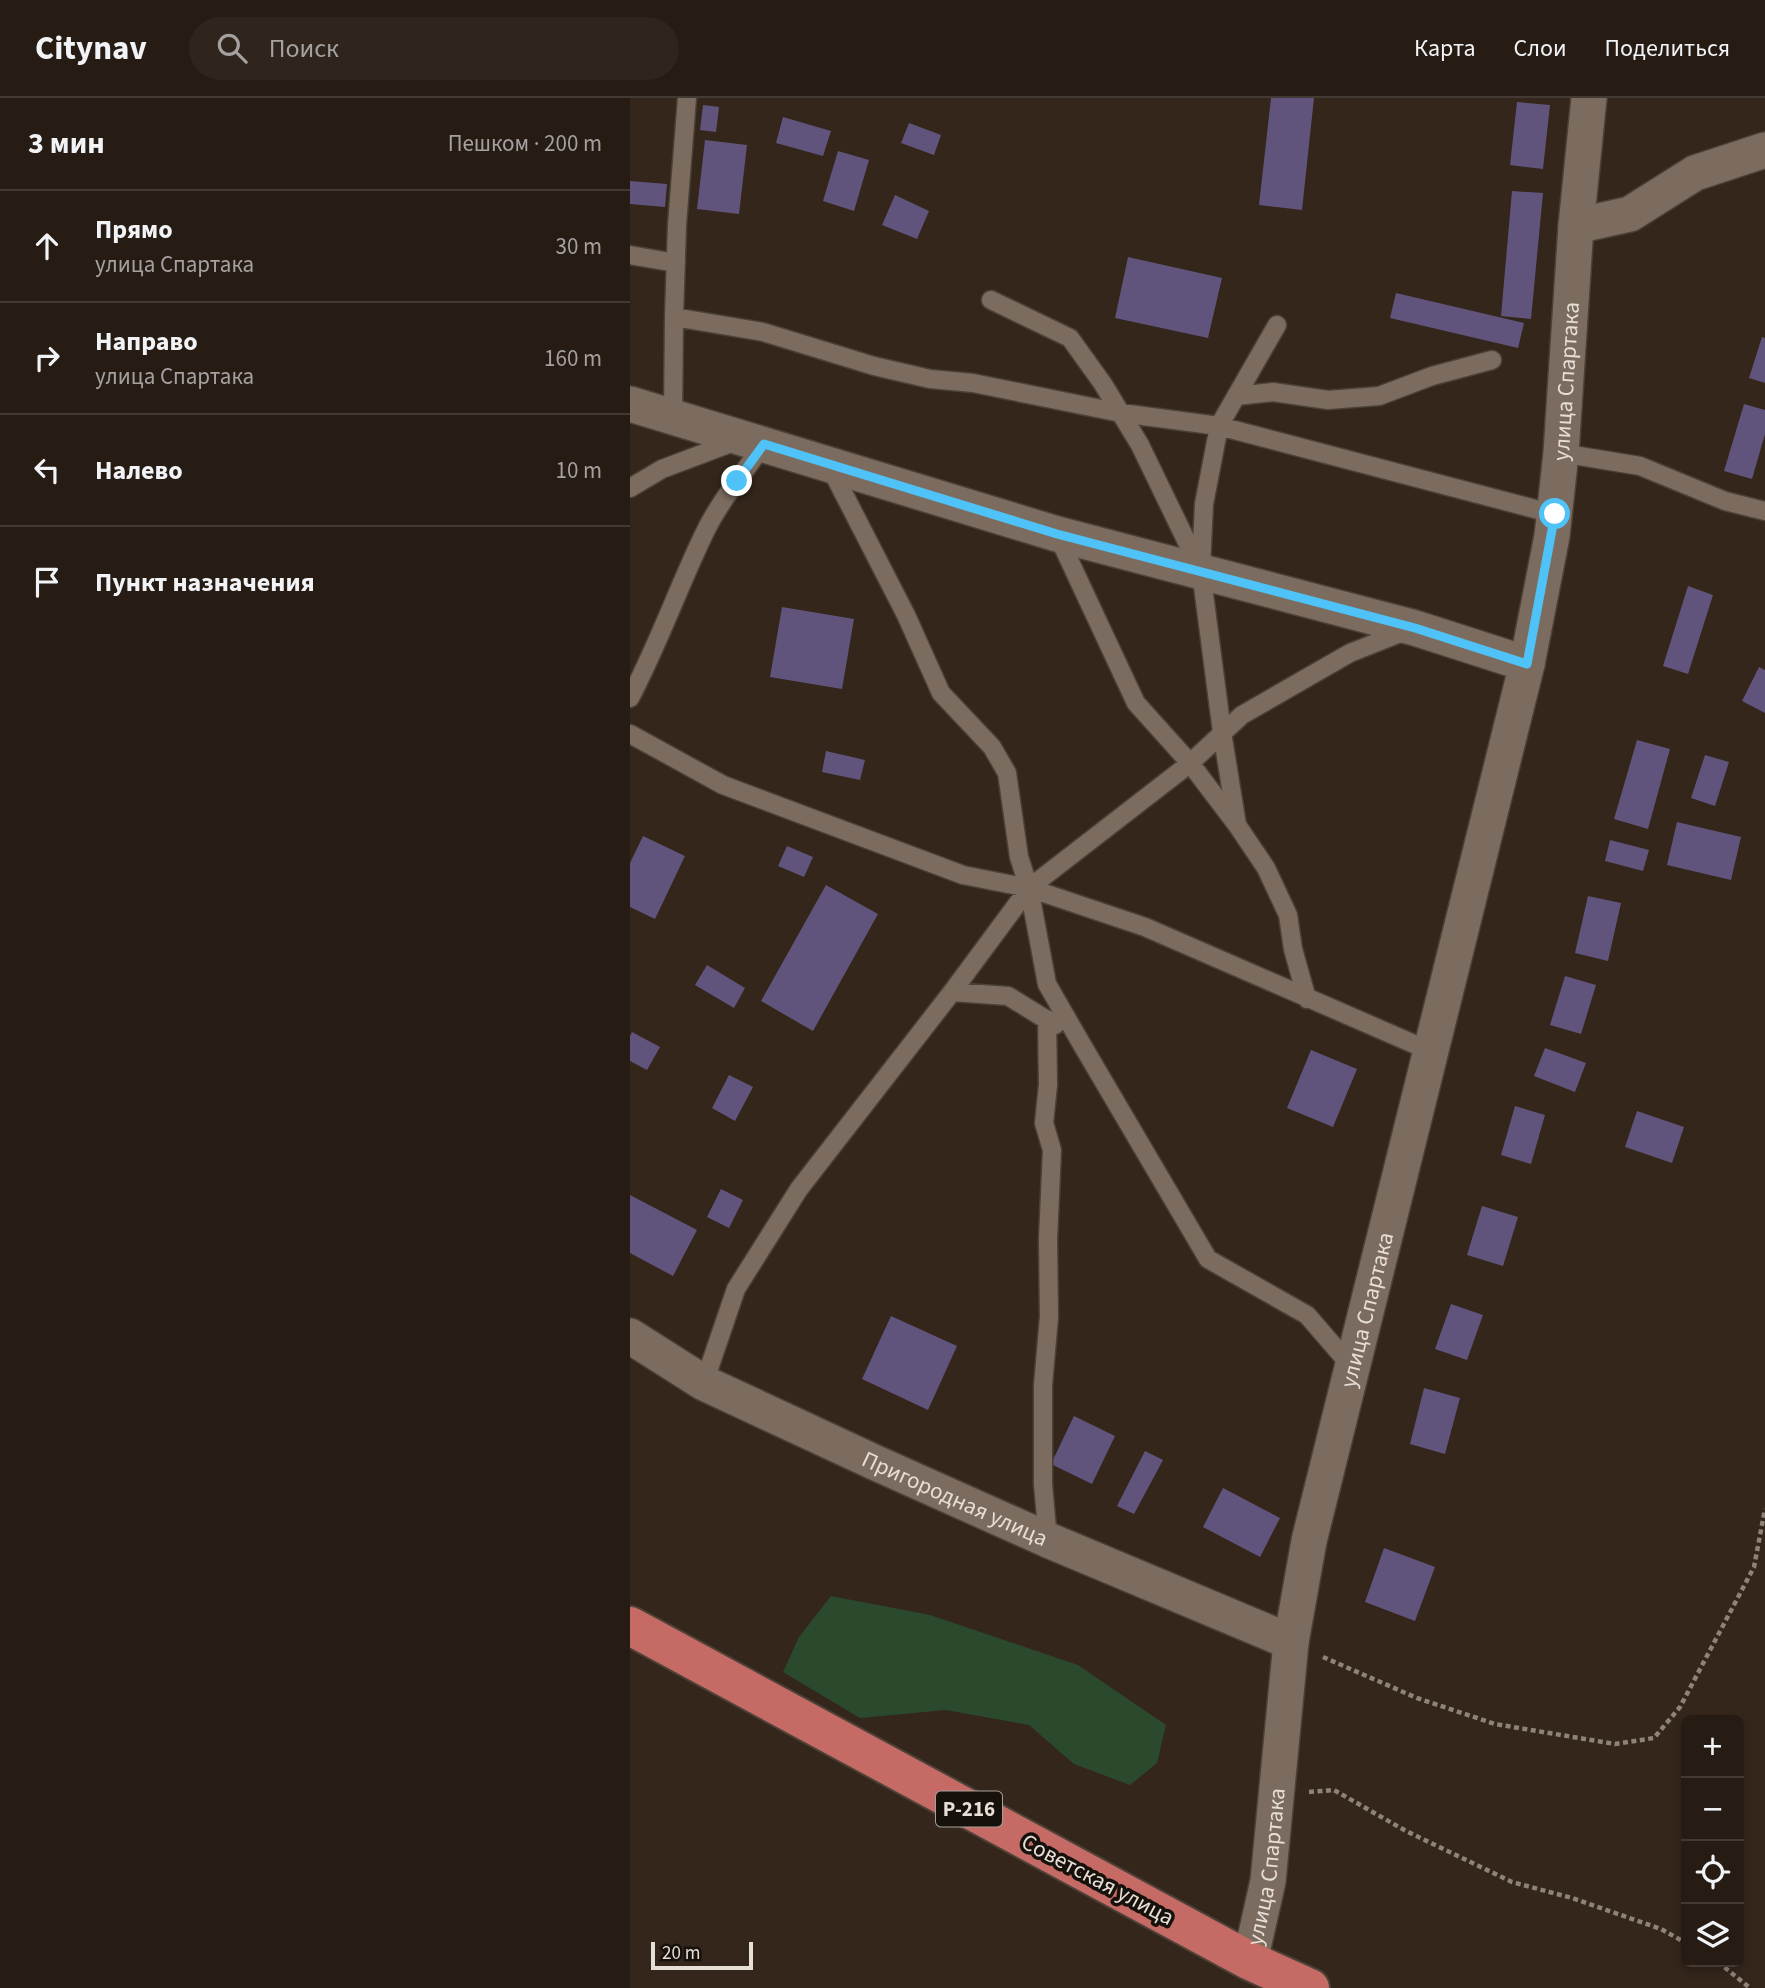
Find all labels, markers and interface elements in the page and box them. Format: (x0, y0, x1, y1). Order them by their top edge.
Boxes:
search box (189, 17, 679, 80)
text: Citynav (35, 25, 147, 72)
icon: search (213, 29, 251, 67)
text: Поиск (269, 30, 339, 67)
text: Карта (1414, 31, 1476, 66)
text: Слои (1514, 31, 1567, 66)
text: Поделиться (1605, 31, 1730, 66)
text: 3 мин (28, 122, 105, 165)
text: Пешком · 200 m (448, 127, 602, 160)
text: Прямо (95, 211, 173, 248)
icon: ahead (28, 227, 66, 265)
text: 30 m (555, 230, 602, 263)
text: улица Спартака (95, 248, 254, 281)
street label: улица Спартака (1544, 301, 1588, 463)
text: Направо (95, 323, 198, 360)
icon: right (28, 339, 66, 377)
text: 160 m (544, 342, 602, 375)
text: улица Спартака (95, 360, 254, 393)
icon: left (28, 451, 66, 489)
text: Налево (95, 452, 183, 489)
text: 10 m (555, 454, 602, 487)
route end (721, 465, 752, 496)
route start (1539, 498, 1570, 529)
icon: arrive (28, 563, 66, 601)
text: Пункт назначения (95, 564, 315, 601)
street label: улица Спартака (1332, 1229, 1402, 1391)
street label: Пригородная улица (857, 1443, 1053, 1555)
map controls (1681, 1715, 1744, 1967)
button: + (1681, 1715, 1744, 1778)
button: − (1681, 1778, 1744, 1841)
street label: улица Спартака (1238, 1786, 1294, 1949)
road number: Р-216 (936, 1792, 1002, 1826)
street label: Советская улица (1016, 1825, 1180, 1934)
button: locate (1681, 1841, 1744, 1904)
button: layers (1681, 1904, 1744, 1967)
scale bar (651, 1939, 752, 1971)
text: 20 m (662, 1940, 700, 1967)

